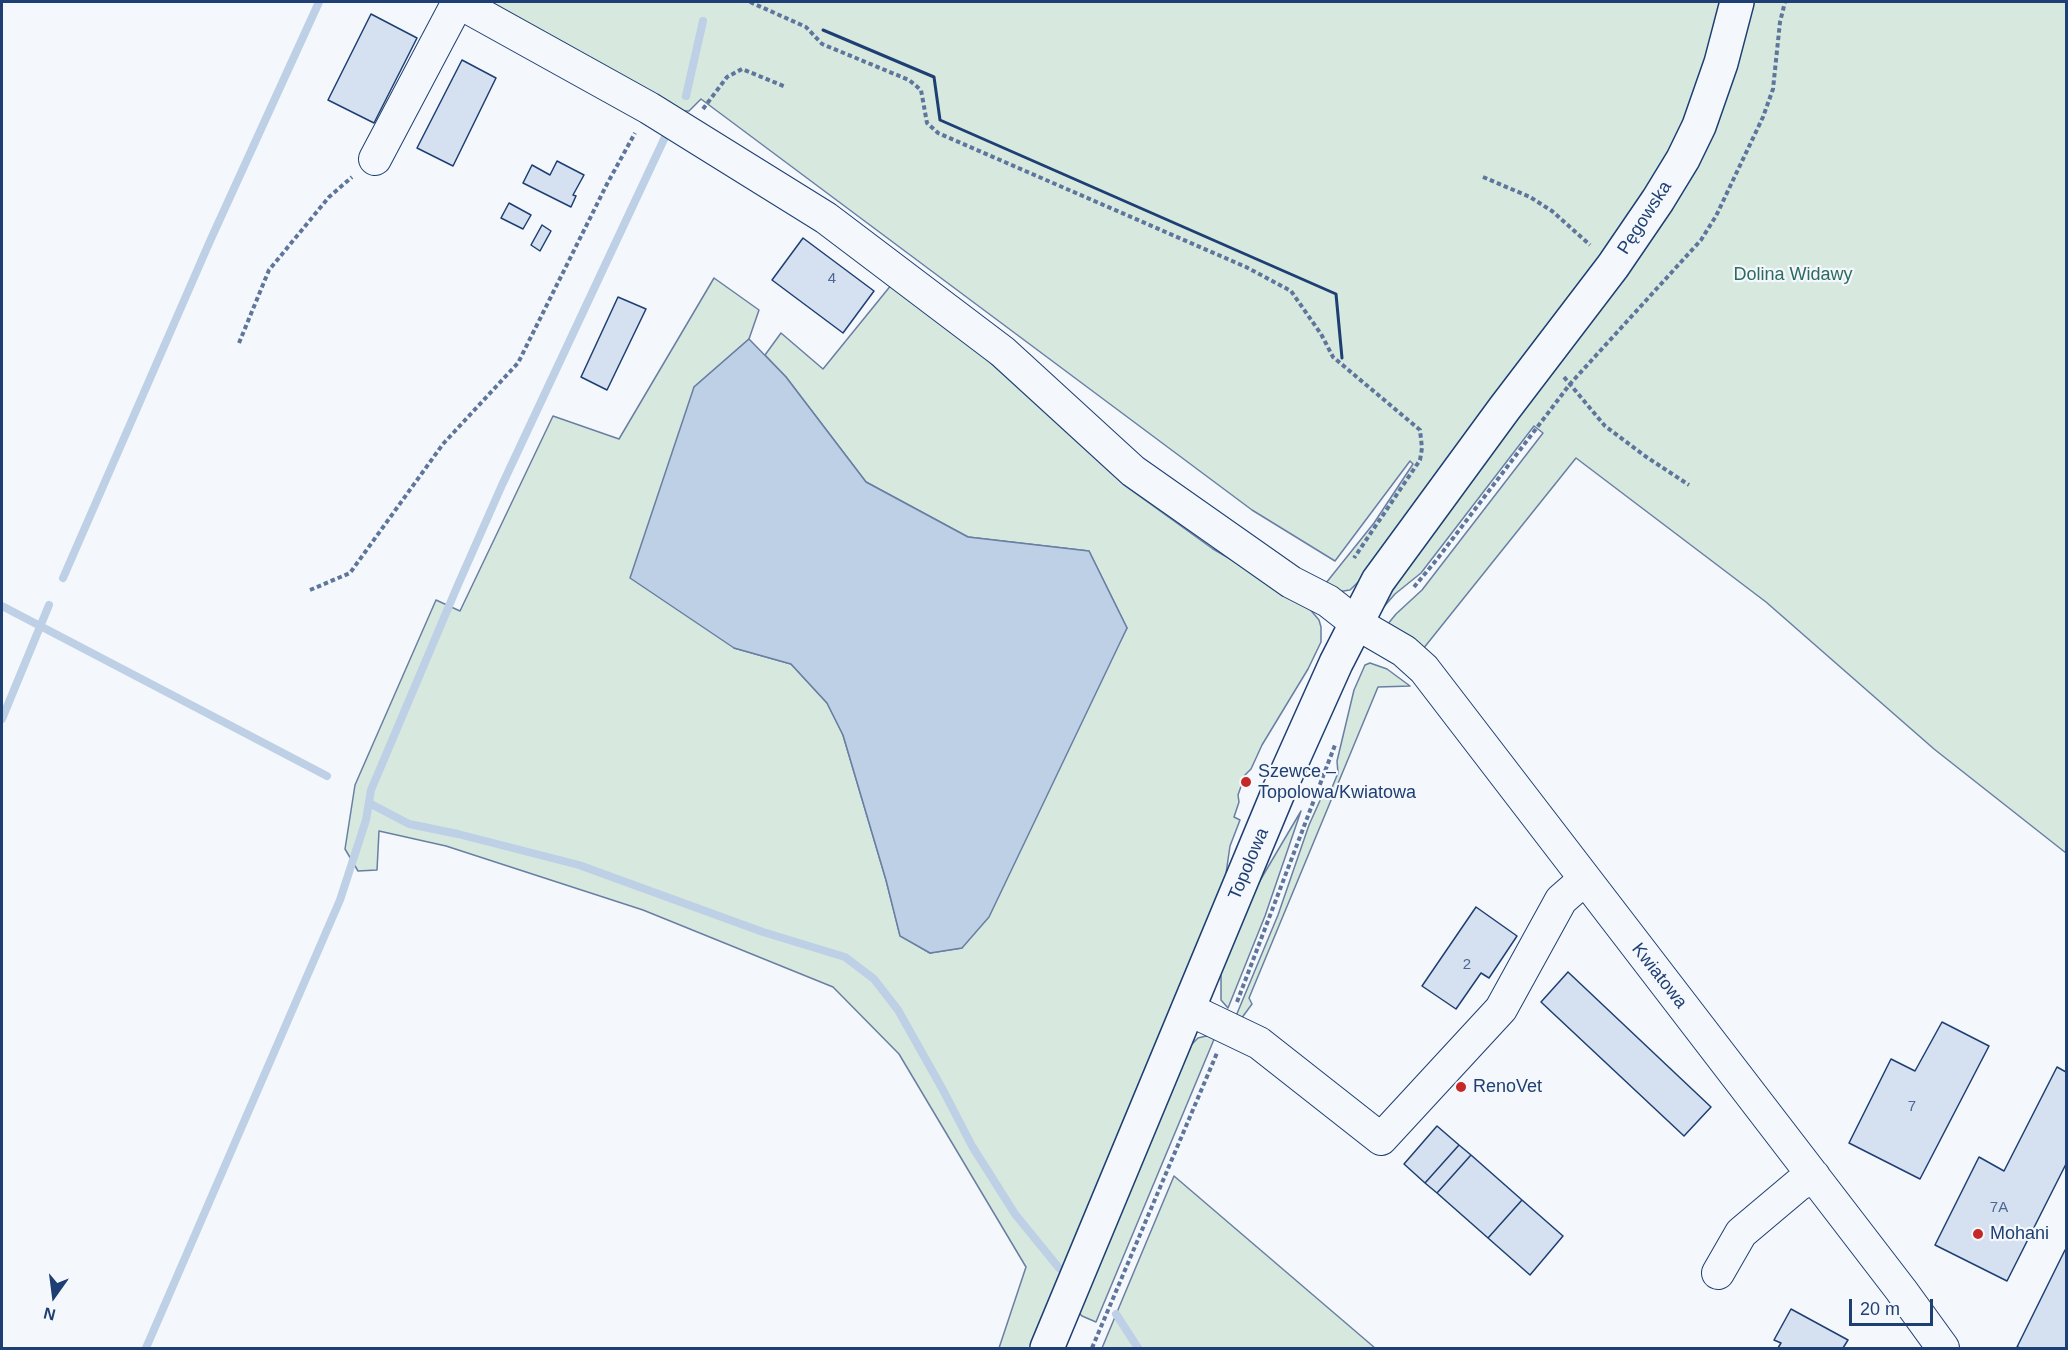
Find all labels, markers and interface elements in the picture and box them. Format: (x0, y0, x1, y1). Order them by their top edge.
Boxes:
street label: Pęgowska (1613, 177, 1677, 259)
park label: Dolina Widawy (1733, 264, 1853, 286)
house number: 4 (828, 270, 836, 288)
place label: Szewce – Topolowa/Kwiatowa (1258, 761, 1416, 804)
marker: Szewce – Topolowa/Kwiatowa (1239, 775, 1253, 789)
street label: Topolowa (1224, 825, 1274, 903)
street label: Kwiatowa (1627, 939, 1691, 1013)
house number: 2 (1463, 956, 1471, 974)
place label: RenoVet (1473, 1076, 1542, 1098)
marker: RenoVet (1454, 1080, 1468, 1094)
house number: 7 (1908, 1098, 1916, 1116)
house number: 7A (1990, 1199, 2008, 1217)
place label: Mohani (1990, 1223, 2049, 1245)
marker: Mohani (1971, 1227, 1985, 1241)
north arrow (24, 1266, 84, 1326)
scale bar (1852, 1287, 1936, 1325)
text: 20 m (1860, 1299, 1900, 1319)
text: N (42, 1304, 57, 1324)

